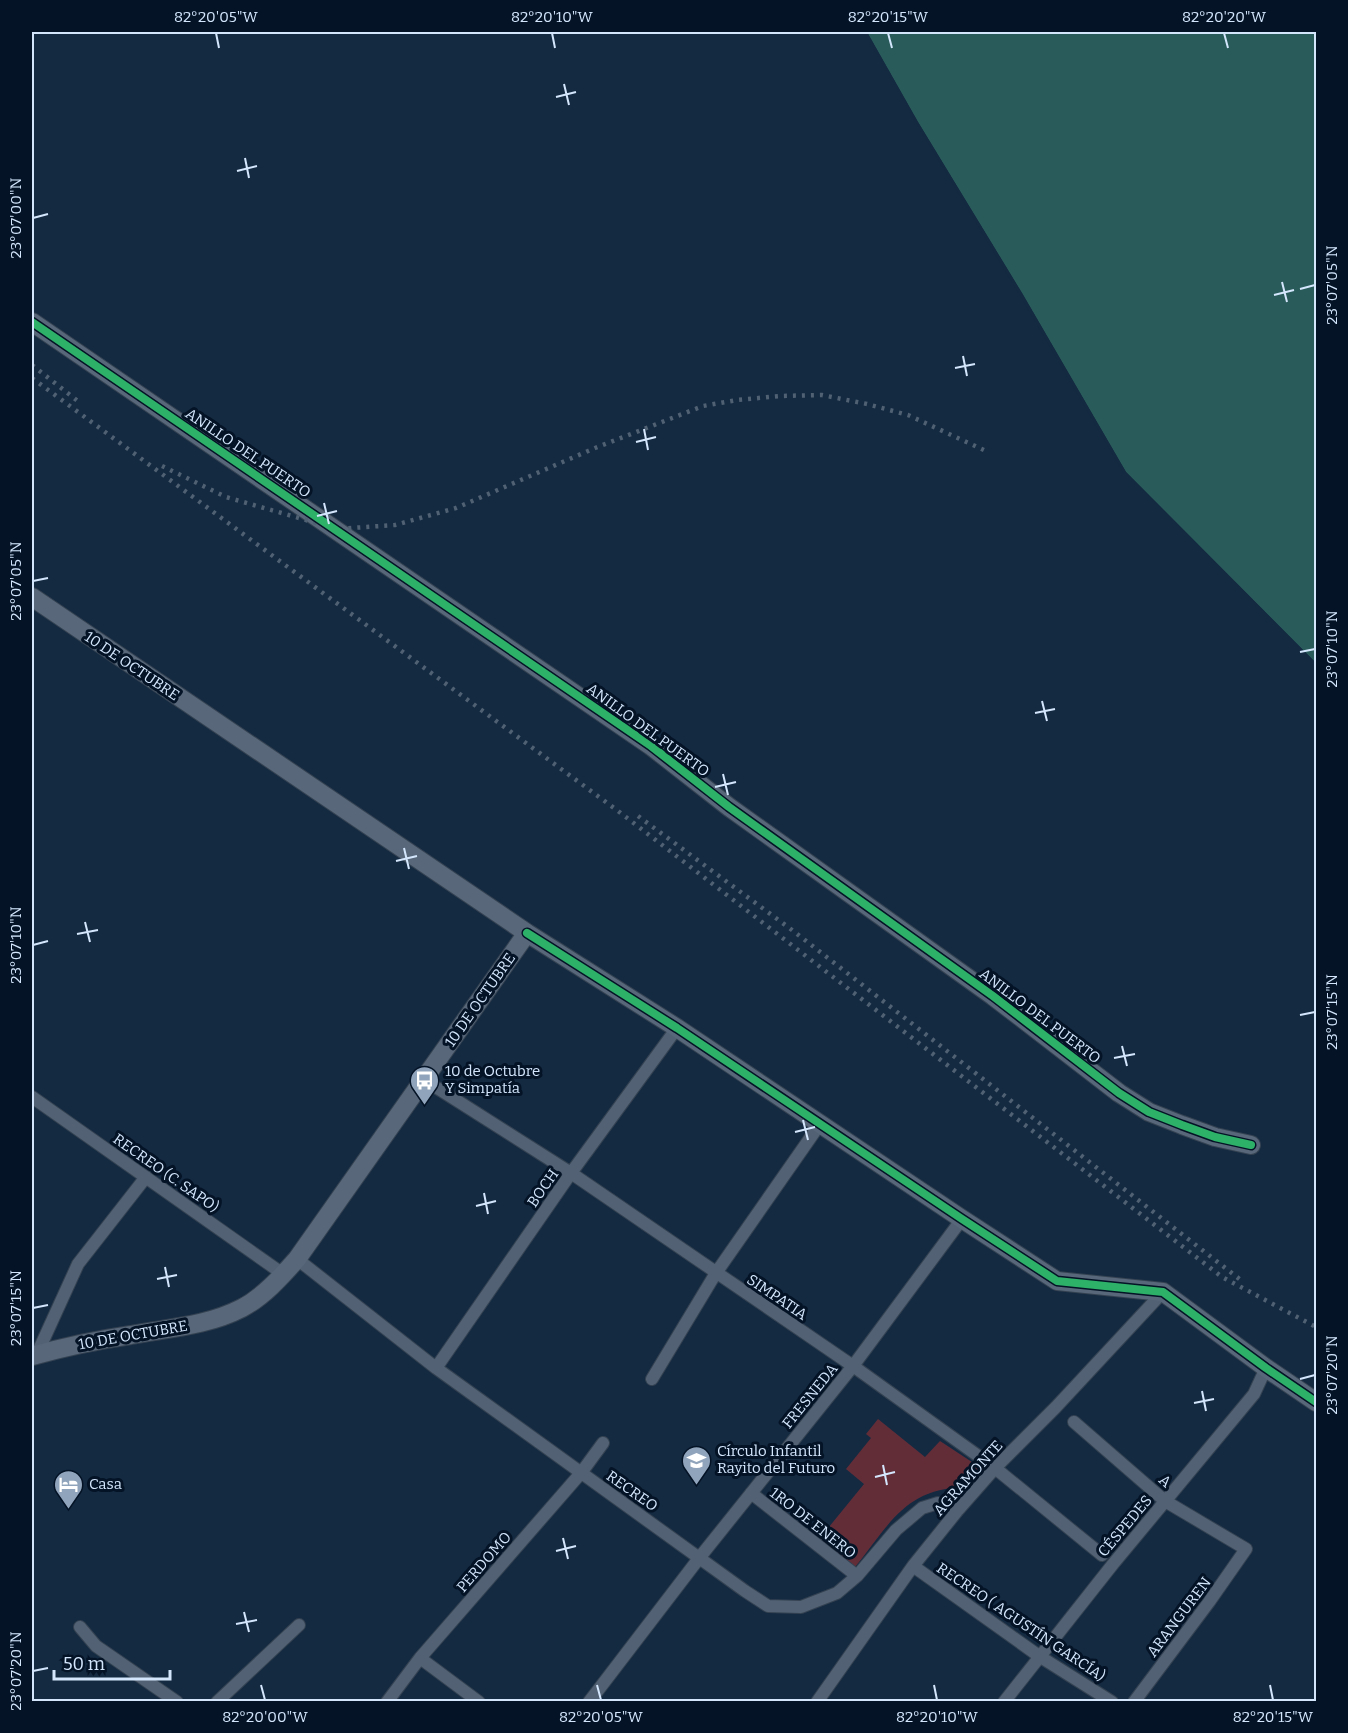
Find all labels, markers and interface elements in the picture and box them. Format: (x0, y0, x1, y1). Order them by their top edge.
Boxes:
text: 82°20'05"W (174, 8, 259, 26)
text: 82°20'10"W (511, 8, 594, 26)
text: 82°20'15"W (848, 8, 929, 26)
text: 82°20'20"W (1182, 8, 1267, 26)
text: 23°07'00"N (7, 177, 25, 258)
text: 23°07'05"N (1323, 245, 1341, 325)
street label: ANILLO DEL PUERTO (182, 404, 314, 502)
text: 23°07'05"N (7, 541, 25, 621)
text: 23°07'10"N (1323, 610, 1341, 688)
street label: 10 DE OCTUBRE (81, 628, 183, 704)
street label: ANILLO DEL PUERTO (583, 680, 713, 780)
text: 23°07'10"N (7, 906, 25, 984)
street label: 10 DE OCTUBRE (441, 950, 519, 1050)
street label: ANILLO DEL PUERTO (976, 965, 1104, 1067)
text: 23°07'15"N (1323, 974, 1341, 1050)
place label: 10 de Octubre Y Simpatía (445, 1062, 540, 1097)
bus stop icon: 10 de Octubre Y Simpatía (408, 1064, 440, 1106)
street label: RECREO (C. SAPO) (110, 1130, 222, 1216)
street label: BOCH (524, 1166, 563, 1210)
text: 23°07'15"N (7, 1270, 25, 1346)
street label: SIMPATIA (743, 1270, 811, 1324)
street label: 10 DE OCTUBRE (77, 1317, 189, 1353)
text: 23°07'20"N (1323, 1335, 1341, 1415)
street label: FRESNEDA (778, 1360, 842, 1432)
street label: AGRAMONTE (930, 1437, 1006, 1519)
place label: Círculo Infantil Rayito del Futuro (717, 1442, 835, 1477)
school or university icon: Círculo Infantil Rayito del Futuro (680, 1444, 712, 1486)
street label: RECREO (603, 1467, 661, 1515)
hotel icon: Casa (52, 1468, 84, 1510)
street label: A (1155, 1471, 1175, 1492)
place label: Casa (89, 1475, 122, 1493)
street label: 1RO DE ENERO (766, 1484, 860, 1562)
street label: CÉSPEDES (1094, 1492, 1156, 1560)
street label: PERDOMO (453, 1528, 515, 1596)
street label: RECREO ( AGUSTÍN GARCÍA) (933, 1559, 1109, 1685)
street label: ARANGUREN (1143, 1573, 1215, 1660)
text: 23°07'20"N (7, 1631, 25, 1711)
scale bar (54, 1643, 170, 1681)
text: 50 m (63, 1653, 105, 1675)
text: 82°20'00"W (222, 1708, 308, 1726)
text: 82°20'05"W (559, 1708, 644, 1726)
text: 82°20'10"W (896, 1708, 979, 1726)
text: 82°20'15"W (1233, 1708, 1314, 1726)

